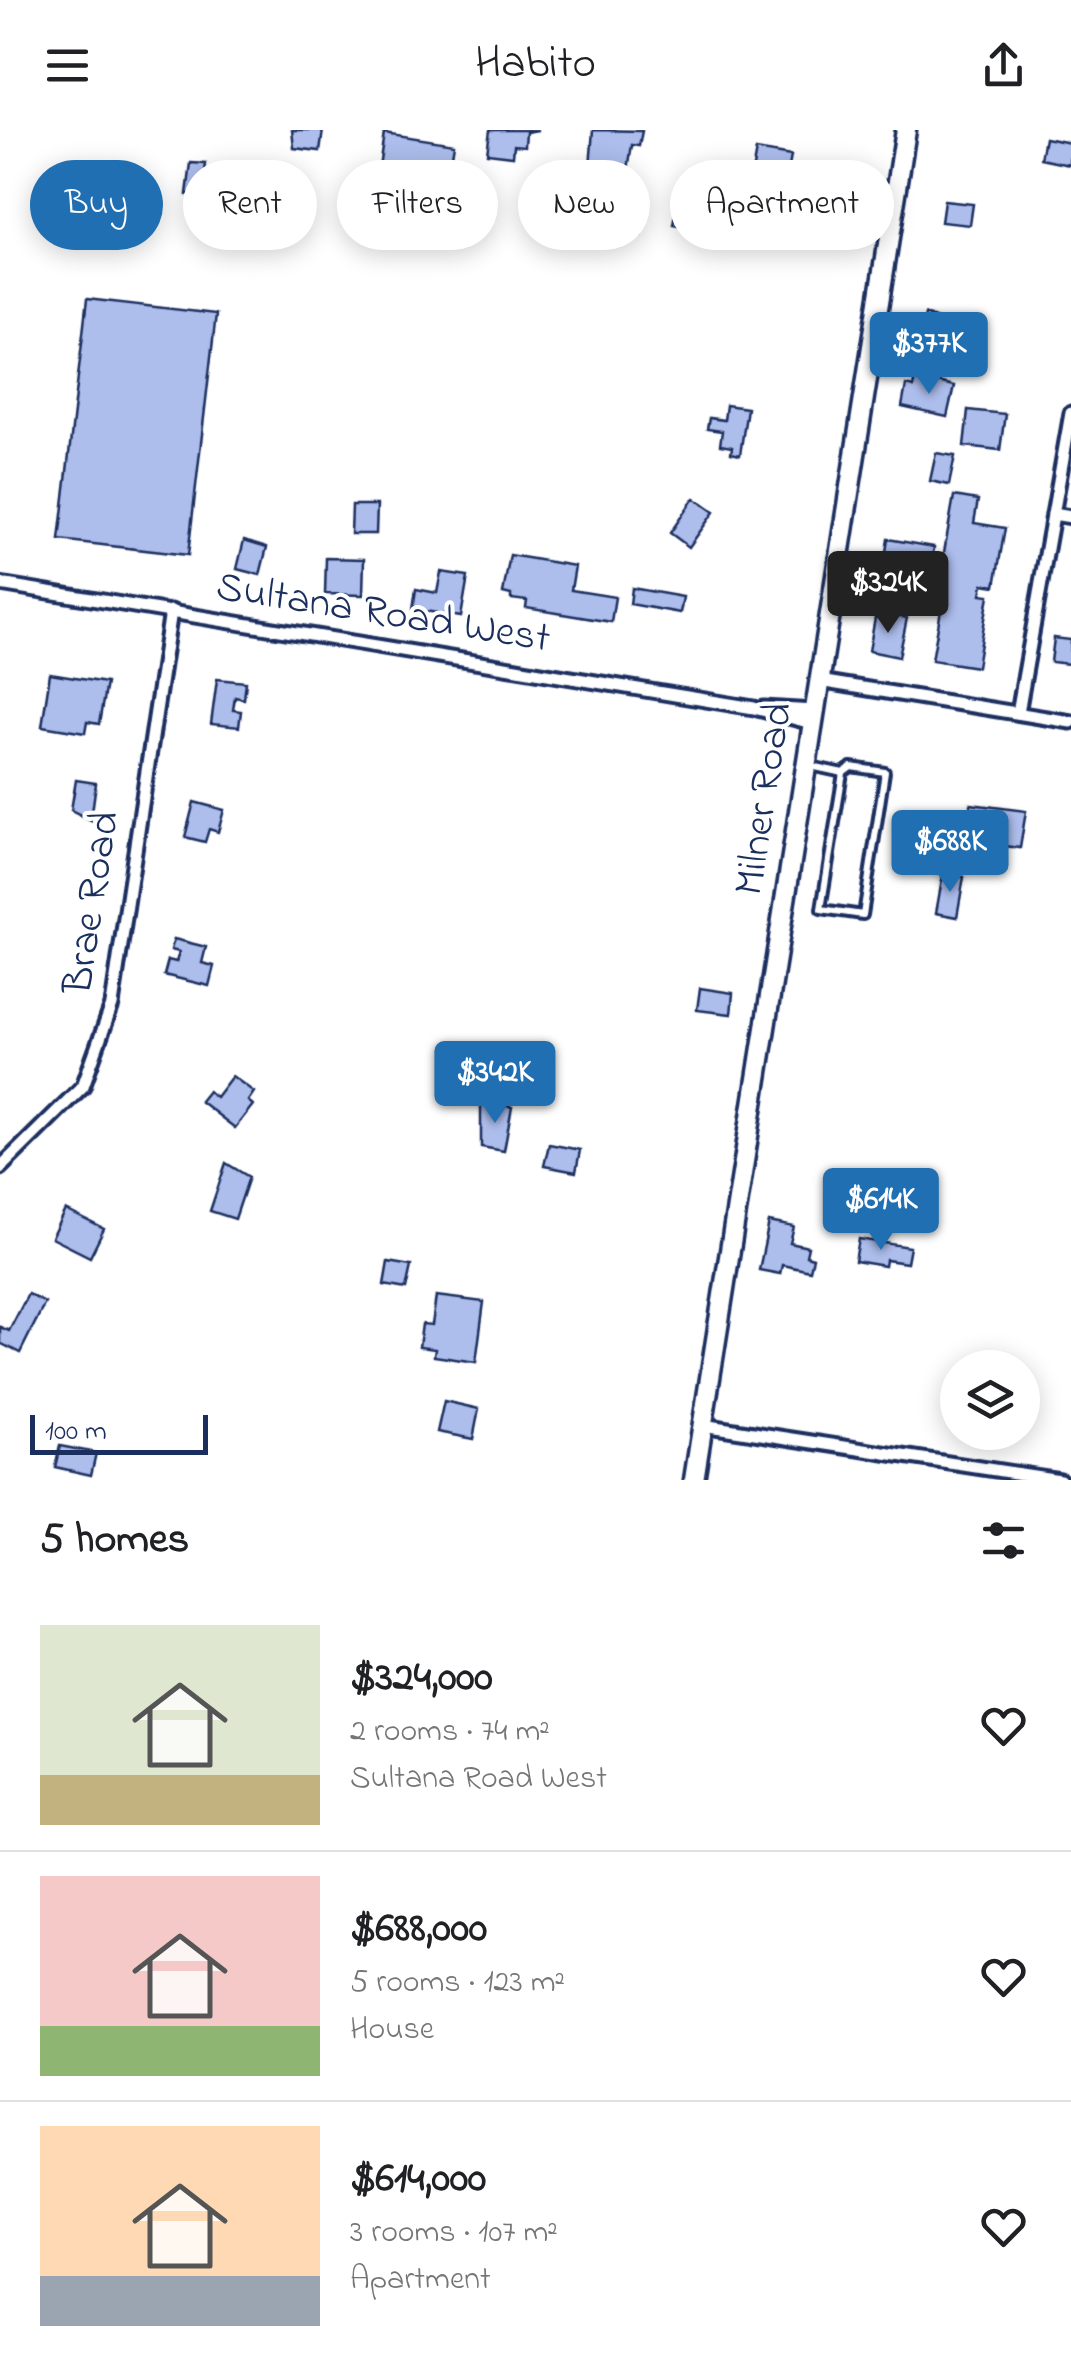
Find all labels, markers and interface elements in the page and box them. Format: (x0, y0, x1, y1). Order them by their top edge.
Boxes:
text: Habito (475, 32, 596, 98)
icon: menu (40, 38, 95, 93)
icon: share (976, 38, 1031, 93)
chip: Buy (30, 160, 163, 250)
chip: Rent (183, 160, 317, 250)
chip: Filters (337, 160, 498, 250)
chip: New (518, 160, 650, 250)
chip: Apartment (670, 160, 894, 250)
pin: $377K (859, 312, 999, 397)
text: $377K (892, 321, 966, 368)
pin: $324K (818, 551, 958, 636)
street label: Sultana Road West (212, 557, 554, 671)
text: $324K (849, 560, 927, 607)
street label: Milner Road (720, 698, 810, 900)
street label: Brae Road (48, 807, 138, 1000)
pin: $688K (880, 810, 1020, 895)
text: $688K (914, 819, 986, 866)
pin: $342K (425, 1041, 565, 1126)
text: $342K (456, 1050, 534, 1097)
pin: $614K (811, 1168, 951, 1253)
text: $614K (845, 1177, 917, 1224)
map controls (940, 1350, 1040, 1450)
button: layers (940, 1350, 1040, 1450)
scale bar (30, 1410, 208, 1454)
text: 100 m (45, 1412, 107, 1453)
text: 5 homes (40, 1510, 189, 1571)
icon: filters (976, 1513, 1031, 1568)
text: $324,000 (350, 1648, 493, 1709)
icon: home (120, 1665, 240, 1785)
icon: heart (976, 1698, 1031, 1753)
text: 2 rooms · 74 m² (350, 1709, 550, 1756)
text: Sultana Road West (350, 1756, 607, 1803)
text: $688,000 (350, 1899, 487, 1960)
icon: home (120, 1916, 240, 2036)
icon: heart (976, 1949, 1031, 2004)
text: 5 rooms · 123 m² (350, 1960, 565, 2007)
text: House (350, 2007, 434, 2054)
text: $614,000 (350, 2149, 486, 2210)
icon: home (120, 2166, 240, 2286)
icon: heart (976, 2199, 1031, 2254)
text: 3 rooms · 107 m² (350, 2210, 558, 2257)
text: Apartment (350, 2257, 491, 2304)

